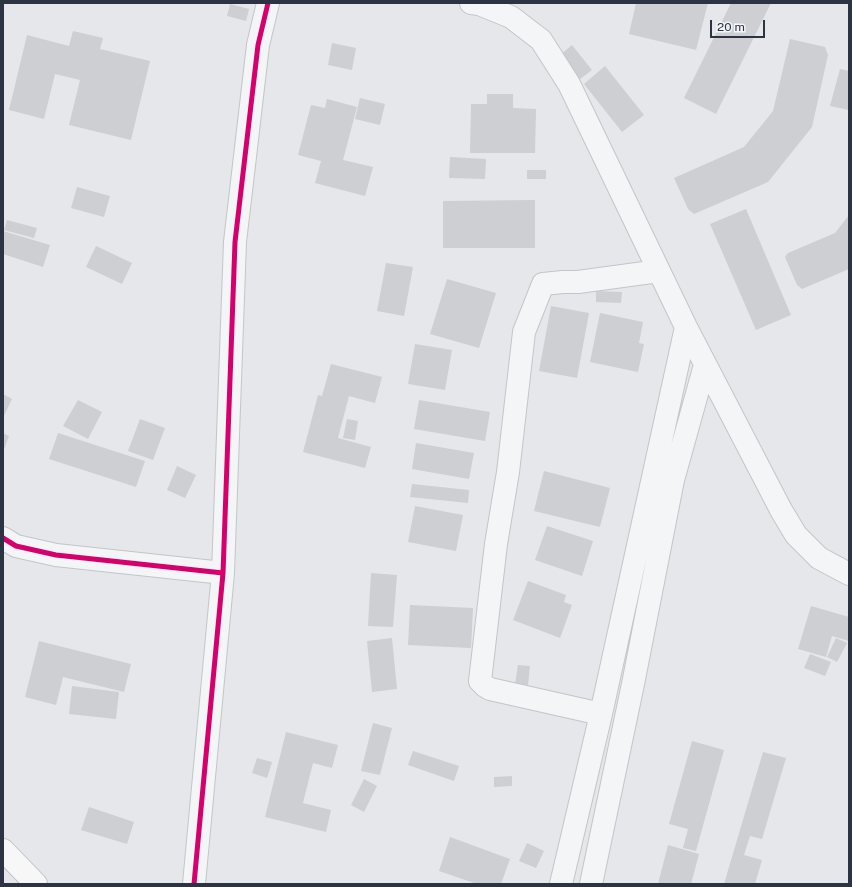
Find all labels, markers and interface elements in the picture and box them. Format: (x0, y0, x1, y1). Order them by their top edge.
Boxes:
scale bar (712, 12, 767, 38)
text: 20 m (717, 20, 745, 34)

